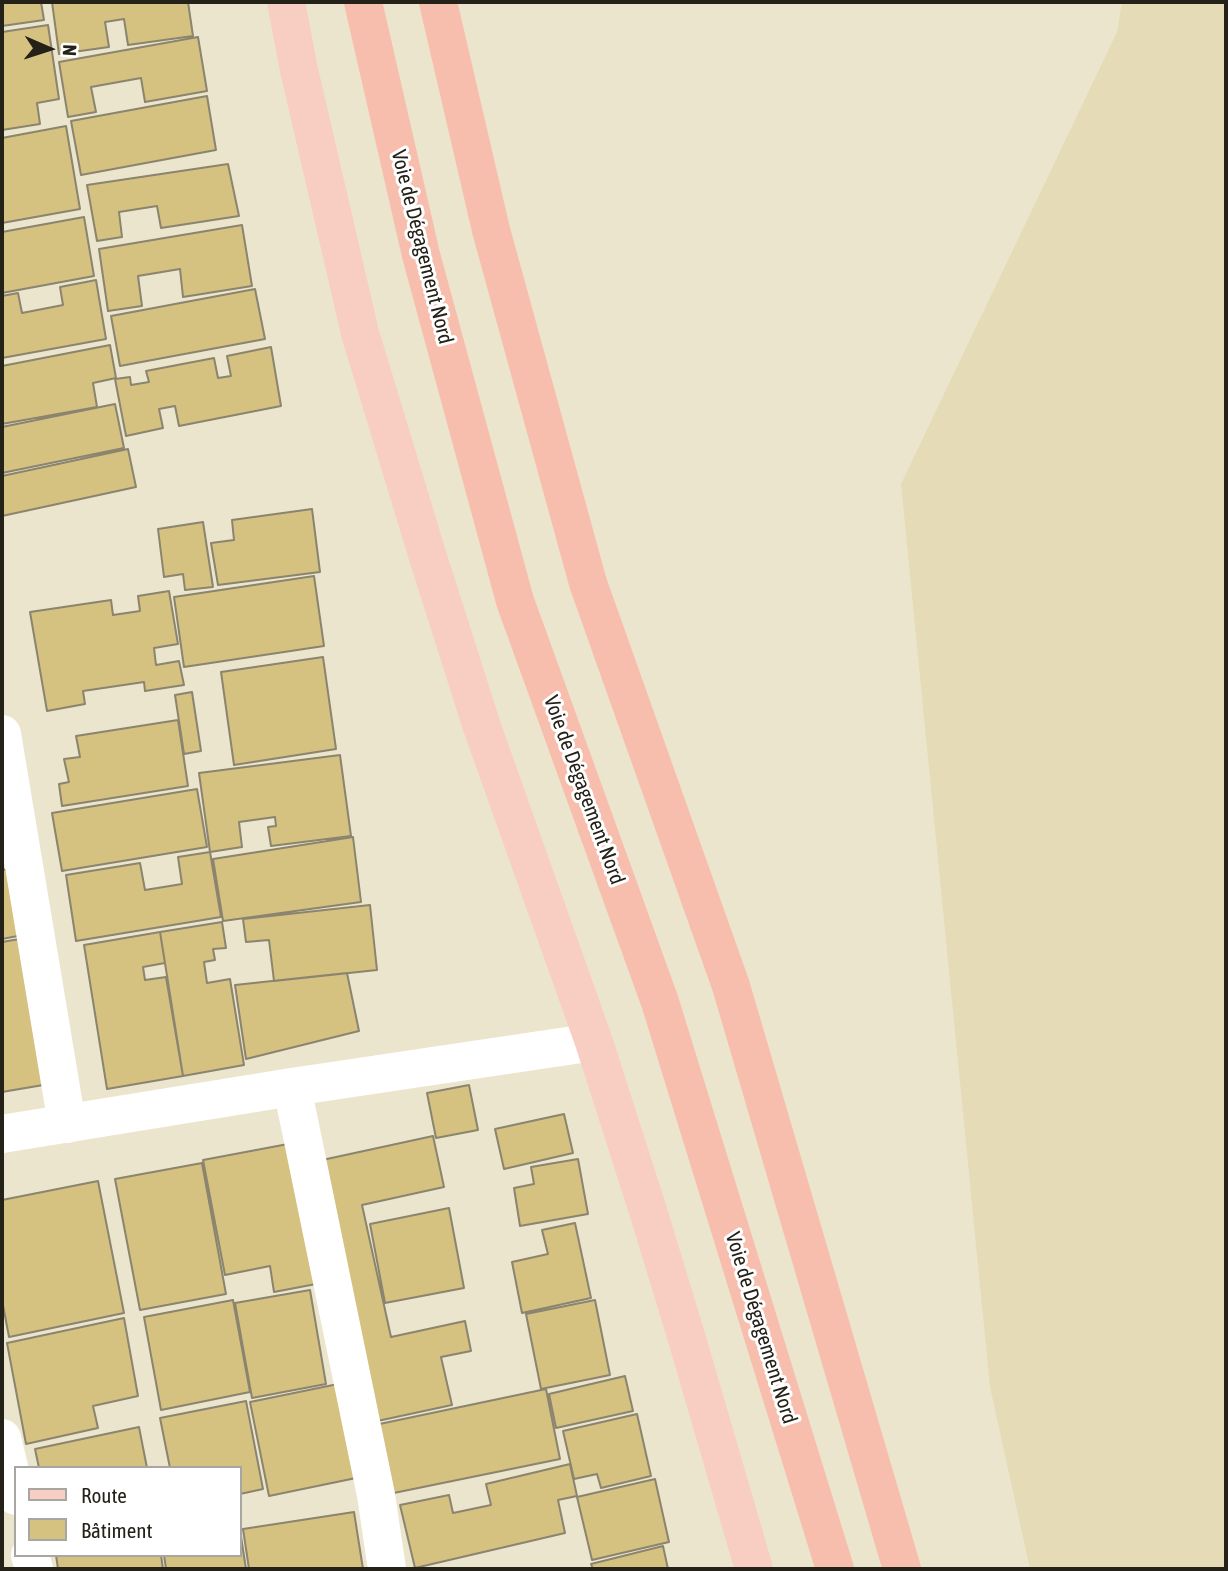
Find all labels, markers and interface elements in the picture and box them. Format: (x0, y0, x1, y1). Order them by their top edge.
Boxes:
north arrow (14, 14, 84, 84)
text: N (59, 44, 81, 56)
street label: Voie de Dégagement Nord (386, 147, 458, 347)
street label: Voie de Dégagement Nord (538, 692, 630, 888)
street label: Voie de Dégagement Nord (720, 1229, 802, 1427)
legend (14, 1466, 242, 1557)
text: Route (81, 1483, 127, 1507)
text: Bâtiment (81, 1518, 152, 1542)

